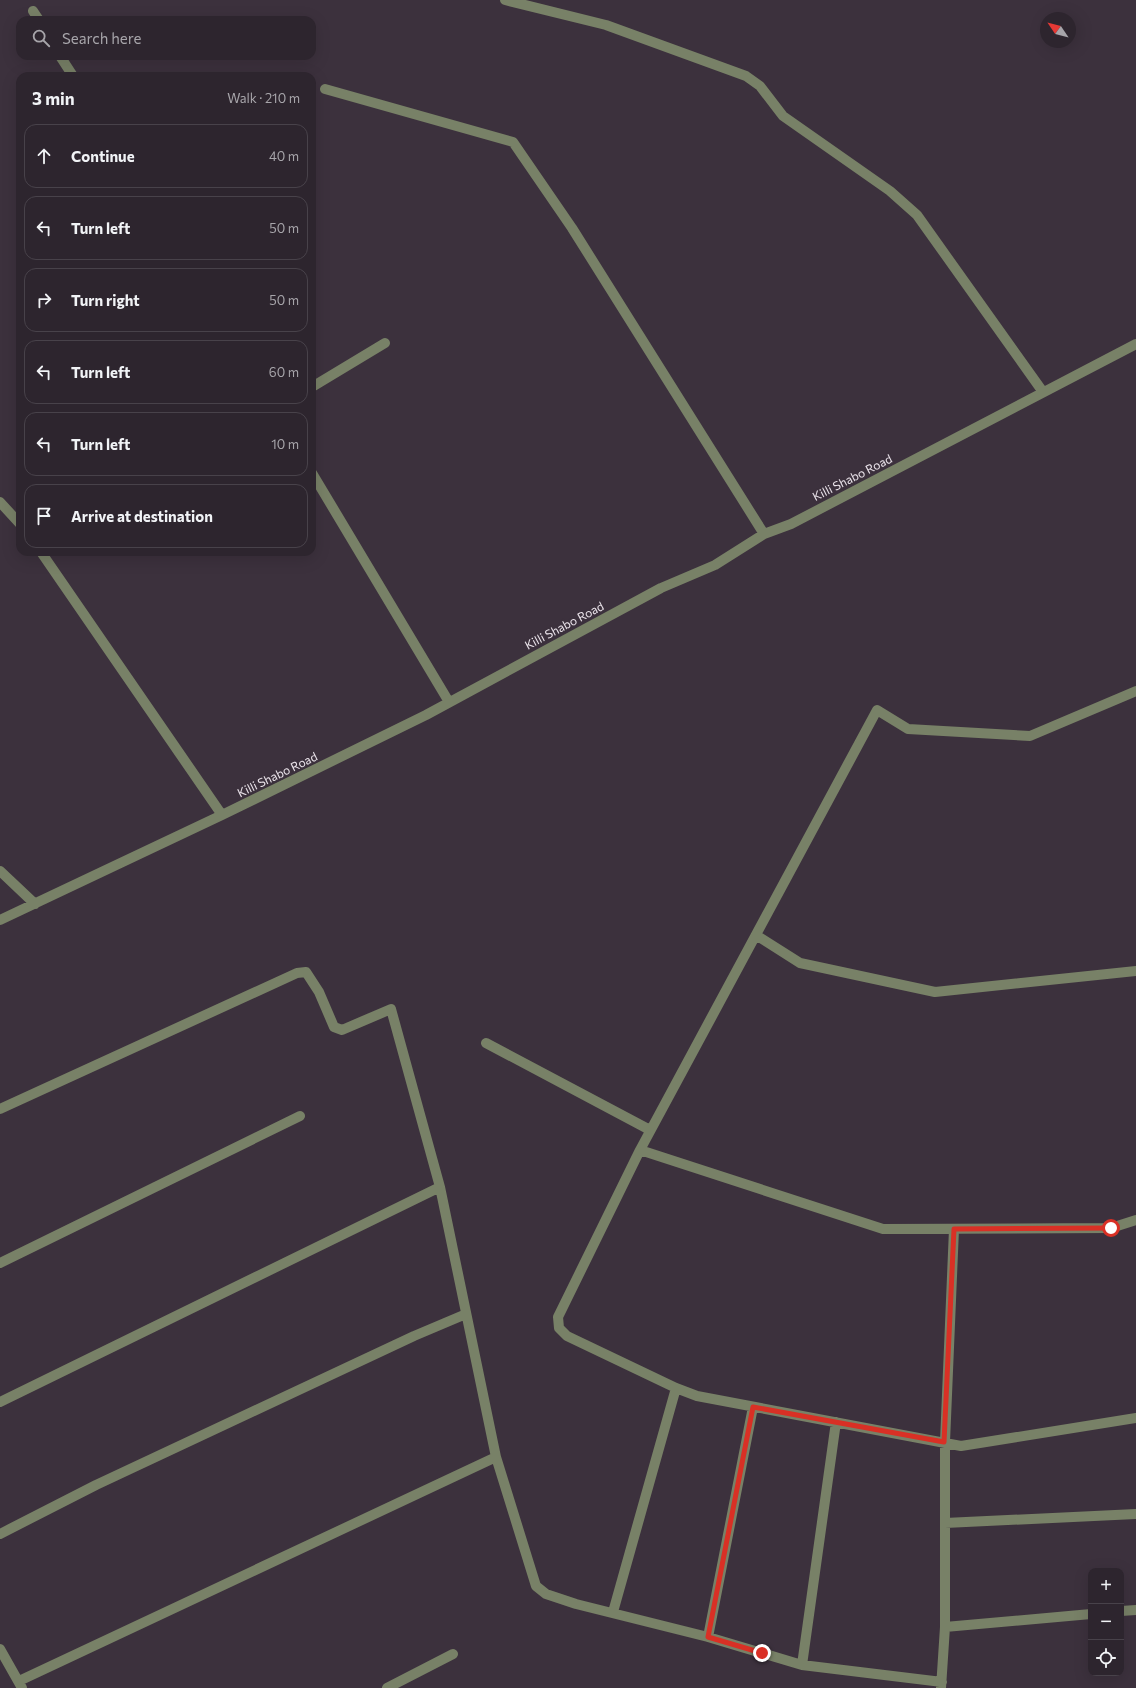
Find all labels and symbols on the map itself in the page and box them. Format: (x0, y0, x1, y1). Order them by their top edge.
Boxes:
north arrow (1040, 12, 1076, 48)
street label: Killi Shabo Road (810, 451, 894, 503)
street label: Killi Shabo Road (522, 598, 606, 652)
street label: Killi Shabo Road (235, 749, 319, 799)
route start (1102, 1219, 1120, 1237)
route end (753, 1644, 771, 1662)

